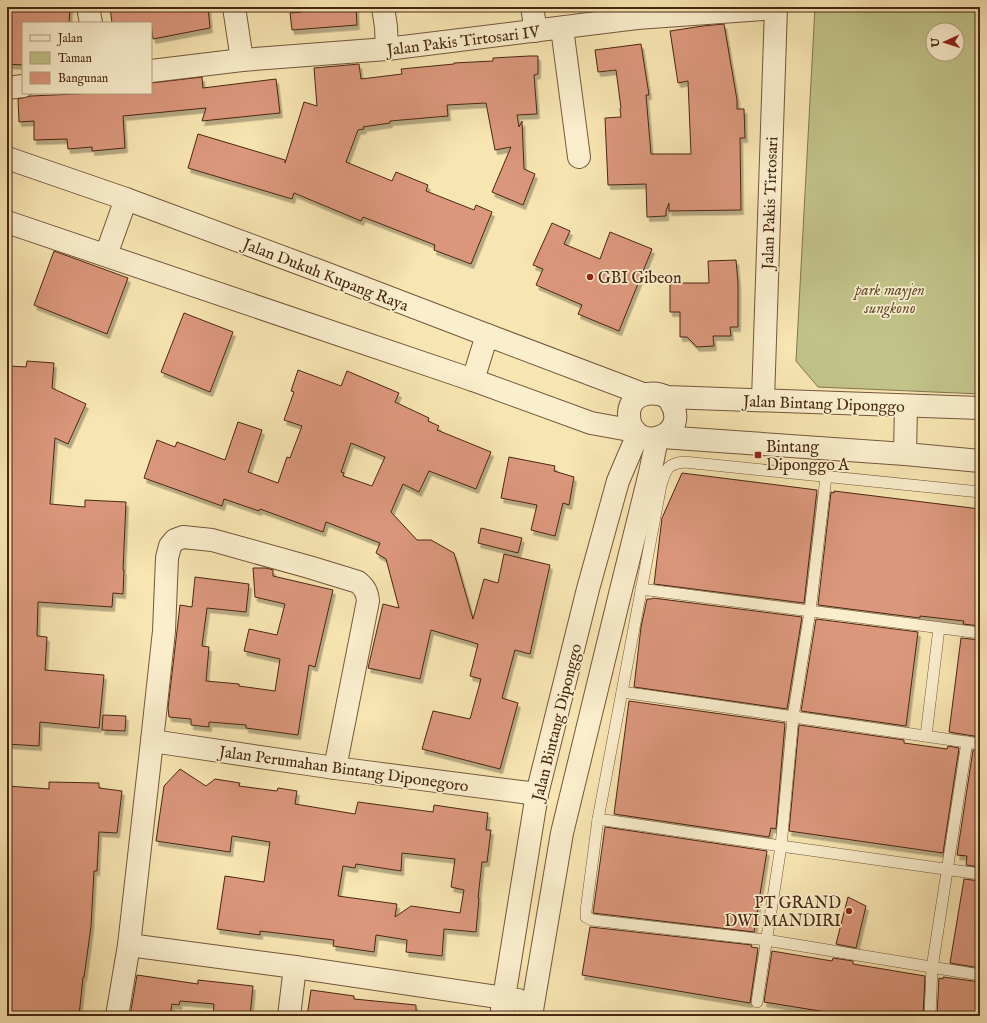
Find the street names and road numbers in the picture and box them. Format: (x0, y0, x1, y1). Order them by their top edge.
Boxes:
street label: Jalan Pakis Tirtosari IV (384, 23, 541, 62)
street label: Jalan Pakis Tirtosari (759, 136, 783, 272)
street label: Jalan Dukuh Kupang Raya (238, 234, 411, 317)
street label: Jalan Bintang Diponggo (741, 392, 905, 418)
street label: Jalan Bintang Diponggo (528, 641, 587, 805)
street label: Jalan Perumahan Bintang Diponegoro (216, 742, 470, 797)

